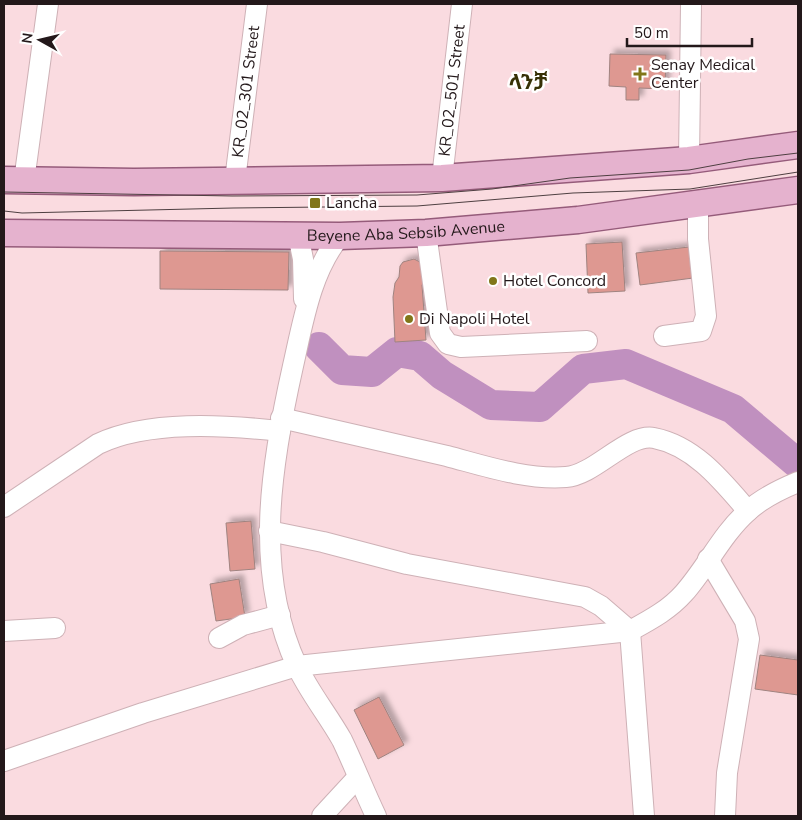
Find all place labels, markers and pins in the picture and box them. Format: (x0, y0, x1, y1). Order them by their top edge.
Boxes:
place label: Senay Medical Center (651, 54, 755, 94)
marker: Senay Medical Center (633, 67, 647, 81)
place label: Lancha (326, 192, 377, 214)
marker: Lancha (308, 196, 322, 210)
place label: Hotel Concord (503, 270, 606, 292)
marker: Hotel Concord (487, 275, 499, 287)
place label: Di Napoli Hotel (419, 308, 530, 330)
marker: Di Napoli Hotel (403, 313, 415, 325)

